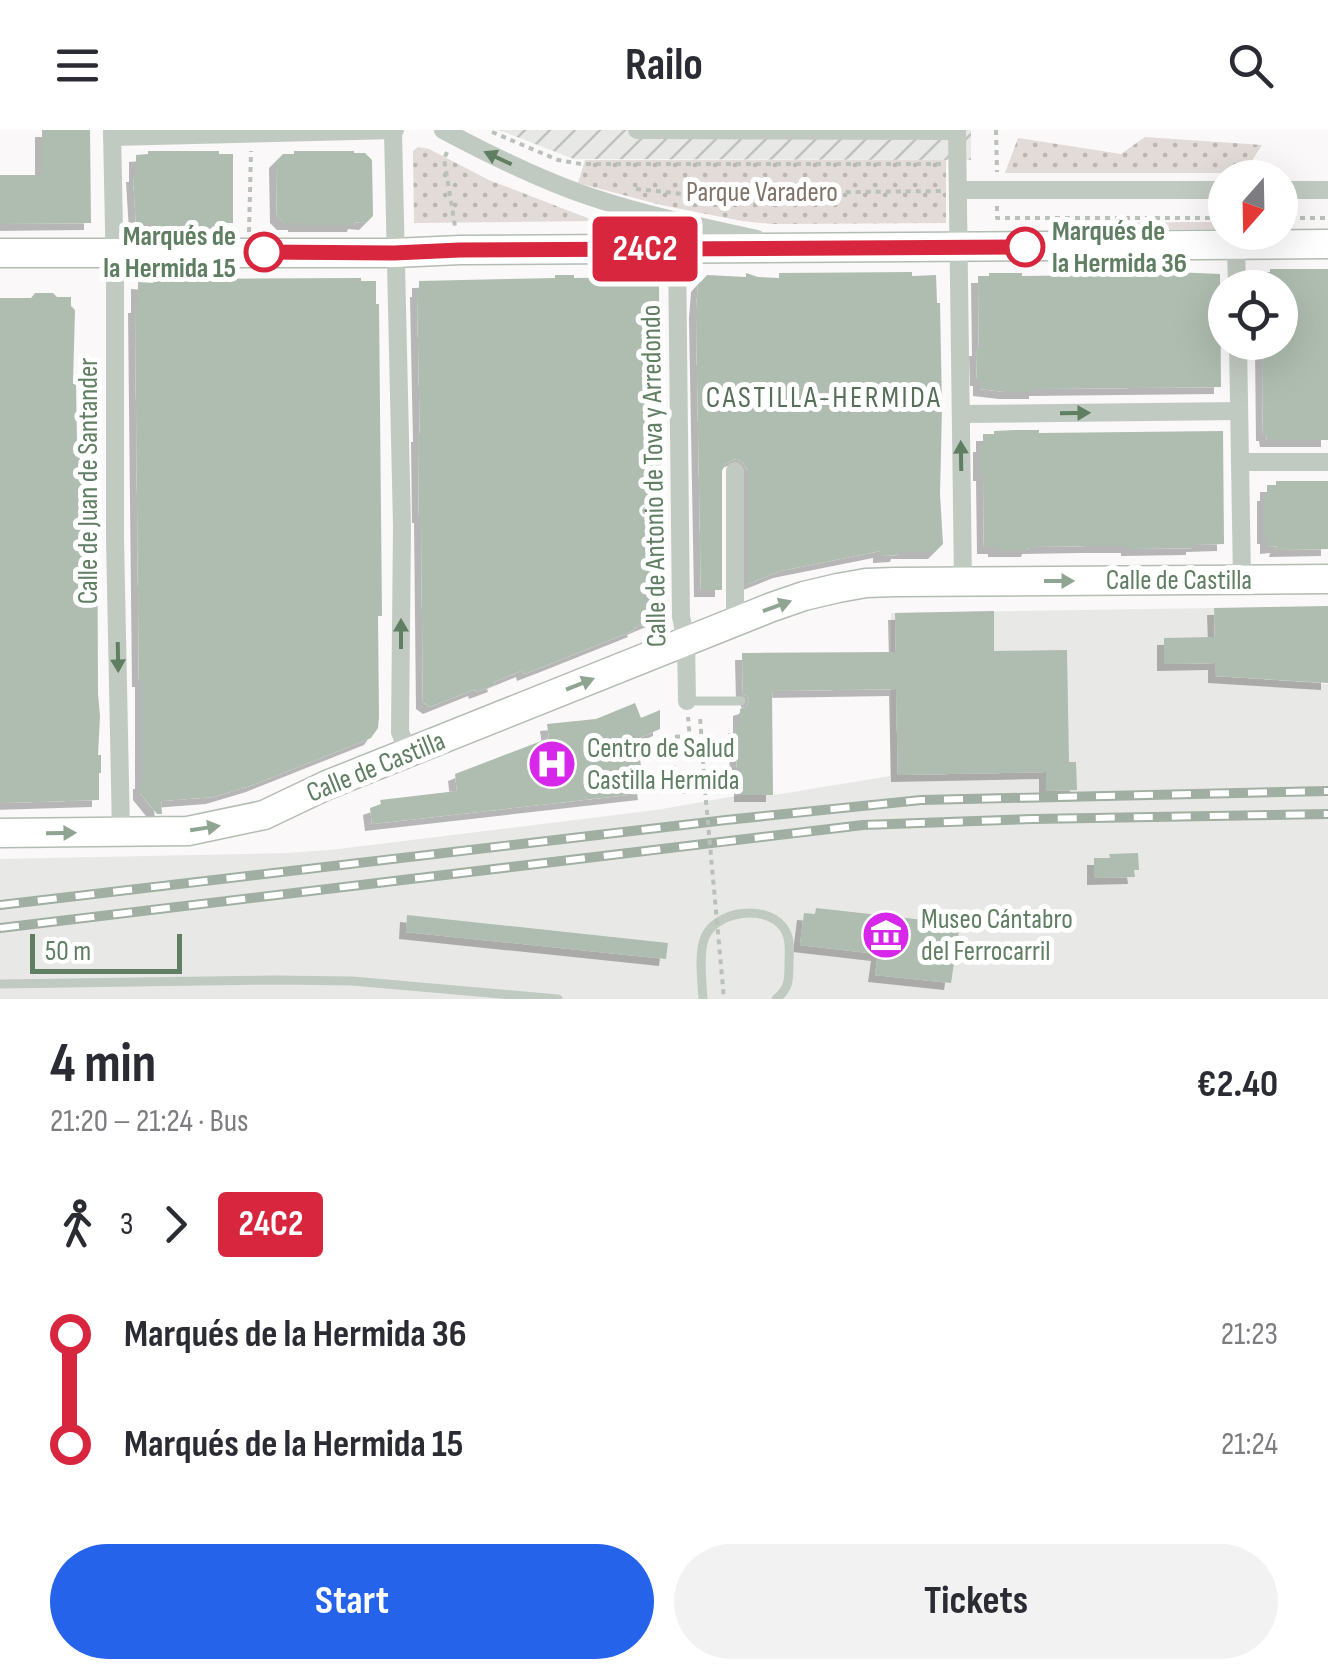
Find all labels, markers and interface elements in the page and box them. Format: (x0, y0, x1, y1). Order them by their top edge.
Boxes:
icon: menu (50, 38, 105, 93)
text: Railo (625, 38, 703, 93)
icon: search (1223, 38, 1278, 93)
one-way arrow (483, 149, 512, 166)
north arrow (1208, 160, 1298, 250)
map controls (1208, 160, 1298, 360)
park label: Parque Varadero (686, 176, 838, 209)
place label: Marqués de la Hermida 36 (1052, 215, 1187, 280)
line badge: 24C2 (575, 216, 715, 282)
place label: Marqués de la Hermida 15 (103, 220, 236, 285)
text: 24C2 (613, 228, 677, 271)
marker: Marqués de la Hermida 36 (1006, 228, 1044, 266)
marker: Marqués de la Hermida 15 (245, 233, 283, 271)
button: locate (1208, 270, 1298, 360)
street label: Calle de Antonio de Tova y Arredondo (635, 304, 673, 648)
street label: Calle de Juan de Santander (72, 358, 105, 604)
district label: CASTILLA-HERMIDA (706, 380, 942, 416)
one-way arrow (1059, 405, 1091, 421)
one-way arrow (953, 440, 969, 472)
street label: Calle de Castilla (1106, 564, 1252, 597)
one-way arrow (1044, 573, 1076, 589)
one-way arrow (762, 598, 792, 613)
one-way arrow (393, 618, 409, 650)
one-way arrow (110, 641, 126, 673)
one-way arrow (565, 676, 595, 692)
street label: Calle de Castilla (302, 724, 450, 810)
place label: Centro de Salud Castilla Hermida (587, 732, 740, 797)
hospital icon: Centro de Salud Castilla Hermida (526, 738, 578, 790)
one-way arrow (190, 820, 221, 835)
one-way arrow (45, 824, 77, 840)
place label: Museo Cántabro del Ferrocarril (921, 903, 1073, 968)
museum icon: Museo Cántabro del Ferrocarril (860, 909, 912, 961)
scale bar (30, 929, 182, 974)
text: 50 m (45, 935, 91, 968)
text: 4 min (50, 1031, 156, 1098)
text: €2.40 (1197, 1062, 1278, 1107)
text: 21:20 – 21:24 · Bus (50, 1102, 249, 1141)
icon: walk (50, 1197, 105, 1252)
icon: forward (148, 1197, 203, 1252)
text: 24C2 (238, 1203, 303, 1246)
text: 3 (120, 1205, 133, 1244)
text: Marqués de la Hermida 36 (124, 1312, 467, 1357)
text: 21:23 (1221, 1315, 1278, 1354)
text: Marqués de la Hermida 15 (124, 1422, 464, 1467)
text: 21:24 (1221, 1425, 1278, 1464)
button: Start (50, 1544, 654, 1659)
button: Tickets (674, 1544, 1278, 1659)

